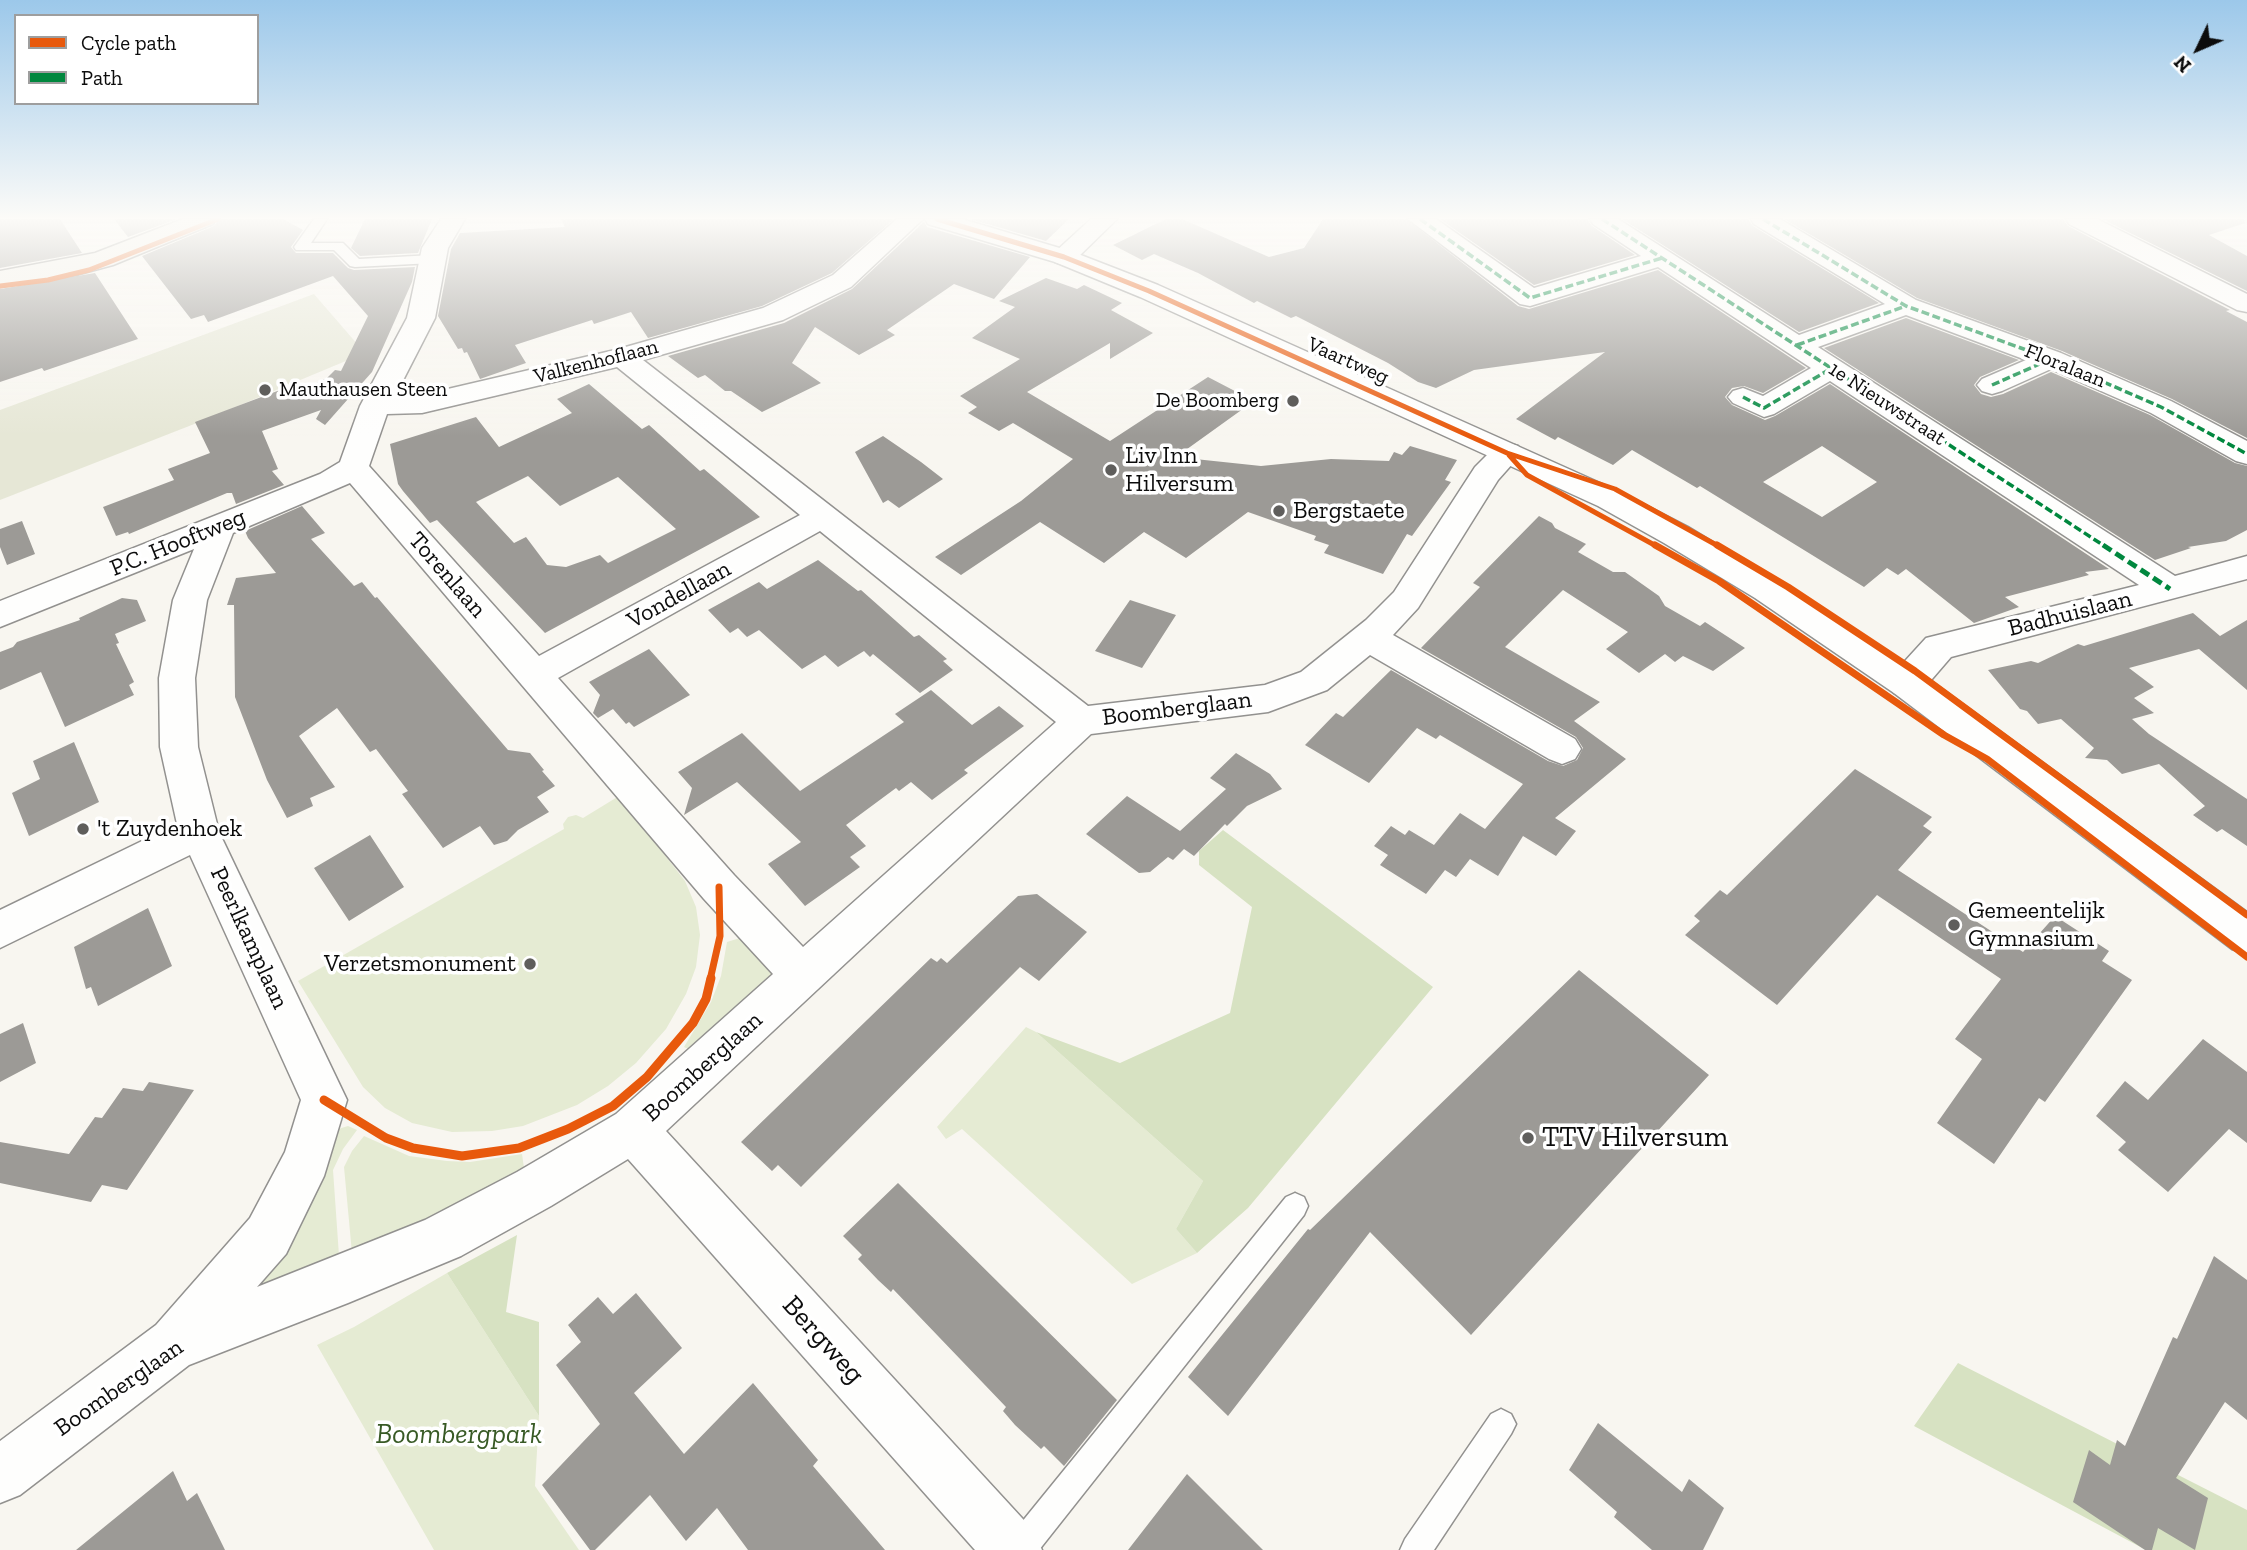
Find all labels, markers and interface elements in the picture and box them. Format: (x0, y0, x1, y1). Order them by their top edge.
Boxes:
legend (14, 14, 259, 105)
north arrow (2163, 14, 2233, 84)
text: Cycle path (81, 30, 176, 55)
text: N (2169, 51, 2196, 77)
text: Path (81, 65, 123, 90)
street label: Vaartweg (1303, 332, 1393, 390)
street label: Valkenhoflaan (531, 334, 661, 390)
street label: Floralaan (2021, 338, 2109, 394)
street label: 1e Nieuwstraat (1824, 357, 1950, 451)
place label: Mauthausen Steen (279, 377, 447, 403)
marker: Mauthausen Steen (257, 382, 273, 398)
place label: De Boomberg (1156, 388, 1279, 414)
marker: De Boomberg (1285, 393, 1301, 409)
place label: Liv Inn Hilversum (1125, 442, 1234, 498)
marker: Liv Inn Hilversum (1103, 462, 1119, 478)
place label: Bergstaete (1293, 497, 1404, 525)
street label: P.C. Hooftweg (106, 503, 250, 583)
marker: Bergstaete (1271, 503, 1287, 519)
street label: Torenlaan (402, 526, 492, 624)
street label: Vondellaan (622, 555, 736, 635)
street label: Badhuislaan (2005, 585, 2135, 643)
street label: Boomberglaan (1101, 686, 1253, 732)
place label: 't Zuydenhoek (97, 815, 242, 843)
marker: 't Zuydenhoek (75, 821, 91, 837)
street label: Peerlkamplaan (204, 862, 294, 1014)
place label: Gemeentelijk Gymnasium (1968, 897, 2105, 953)
marker: Gemeentelijk Gymnasium (1946, 917, 1962, 933)
place label: Verzetsmonument (324, 950, 516, 978)
marker: Verzetsmonument (522, 956, 538, 972)
street label: Boomberglaan (637, 1006, 769, 1128)
place label: TTV Hilversum (1542, 1121, 1728, 1155)
marker: TTV Hilversum (1520, 1130, 1536, 1146)
street label: Bergweg (775, 1289, 871, 1391)
street label: Boomberglaan (49, 1333, 189, 1443)
park label: Boombergpark (376, 1418, 542, 1452)

